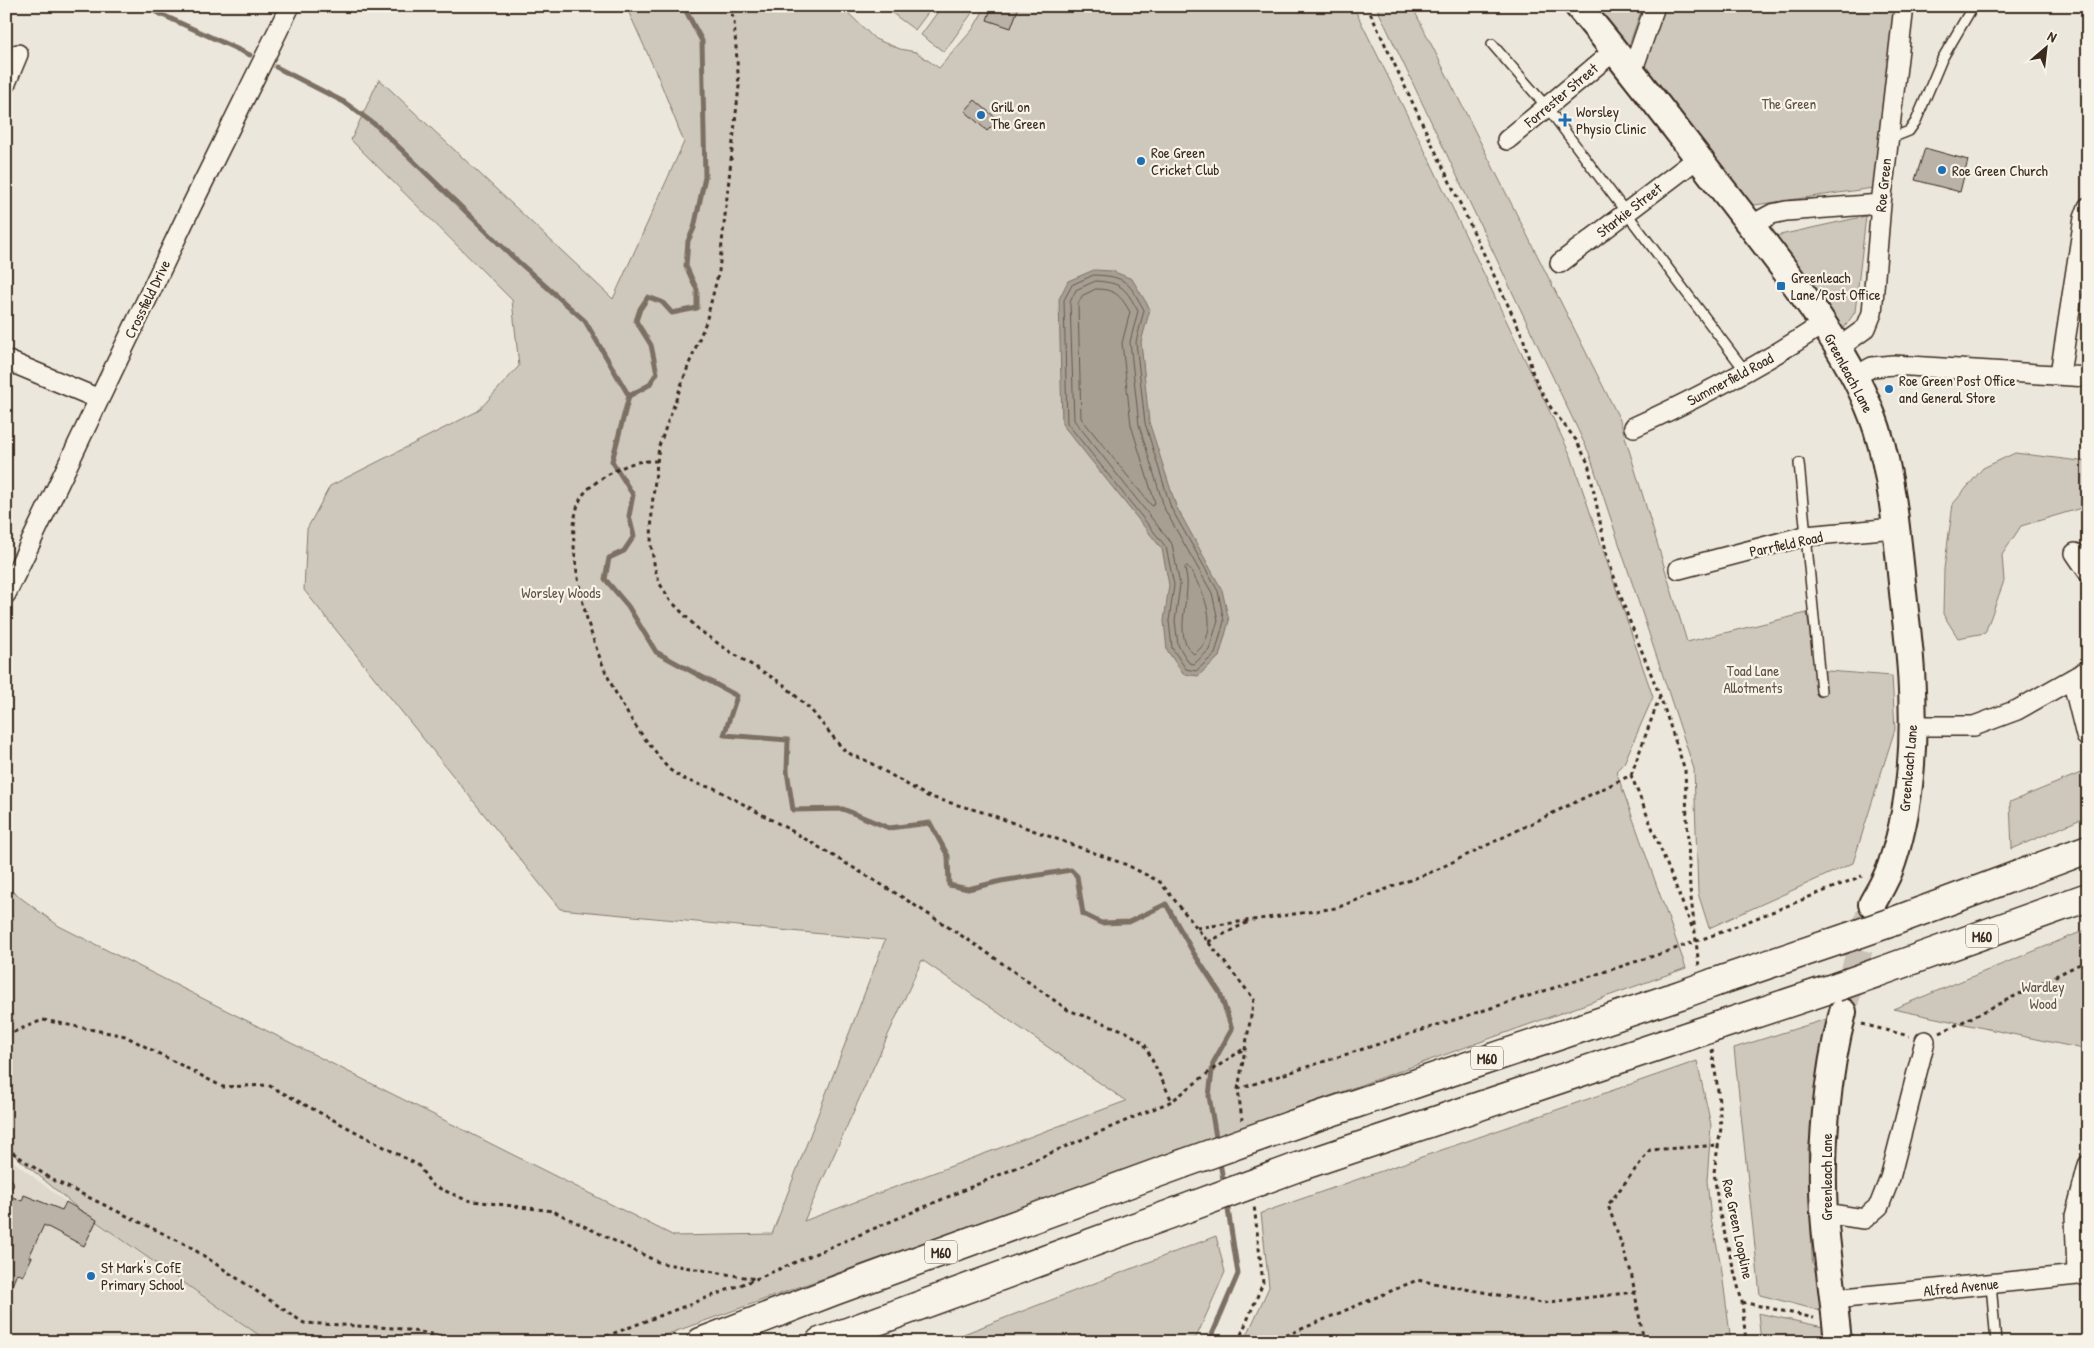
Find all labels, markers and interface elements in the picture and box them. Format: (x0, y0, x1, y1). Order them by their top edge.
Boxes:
north arrow (2022, 22, 2072, 72)
text: N (2045, 26, 2061, 46)
street label: Forrester Street (1519, 57, 1603, 133)
park label: The Green (1762, 93, 1816, 114)
place label: Grill on The Green (991, 96, 1046, 134)
place label: Worsley Physio Clinic (1576, 101, 1646, 139)
marker: Grill on The Green (975, 109, 987, 121)
marker: Worsley Physio Clinic (1558, 113, 1572, 127)
place label: Roe Green Cricket Club (1151, 142, 1219, 180)
marker: Roe Green Cricket Club (1135, 155, 1147, 167)
street label: Roe Green (1870, 157, 1896, 213)
place label: Roe Green Church (1952, 160, 2048, 181)
marker: Roe Green Church (1936, 164, 1948, 176)
street label: Starkie Street (1592, 177, 1667, 242)
street label: Crossfield Drive (119, 256, 175, 342)
place label: Greenleach Lane/Post Office (1791, 267, 1881, 305)
marker: Greenleach Lane/Post Office (1775, 280, 1787, 292)
street label: Greenleach Lane (1819, 330, 1879, 416)
street label: Summerfield Road (1683, 347, 1777, 411)
place label: Roe Green Post Office and General Store (1899, 370, 2015, 408)
marker: Roe Green Post Office and General Store (1883, 383, 1895, 395)
street label: Parrfield Road (1747, 526, 1825, 562)
park label: Worsley Woods (521, 582, 601, 603)
park label: Toad Lane Allotments (1724, 660, 1783, 698)
street label: Greenleach Lane (1894, 724, 1922, 812)
road number: M60 (1966, 924, 1998, 948)
park label: Wardley Wood (2021, 976, 2065, 1014)
road number: M60 (1471, 1046, 1503, 1070)
street label: Greenleach Lane (1816, 1133, 1837, 1221)
street label: Roe Green Loopline (1717, 1177, 1759, 1281)
road number: M60 (925, 1240, 957, 1264)
place label: St Mark's CofE Primary School (101, 1257, 184, 1295)
marker: St Mark's CofE Primary School (85, 1270, 97, 1282)
street label: Alfred Avenue (1922, 1273, 2000, 1301)

